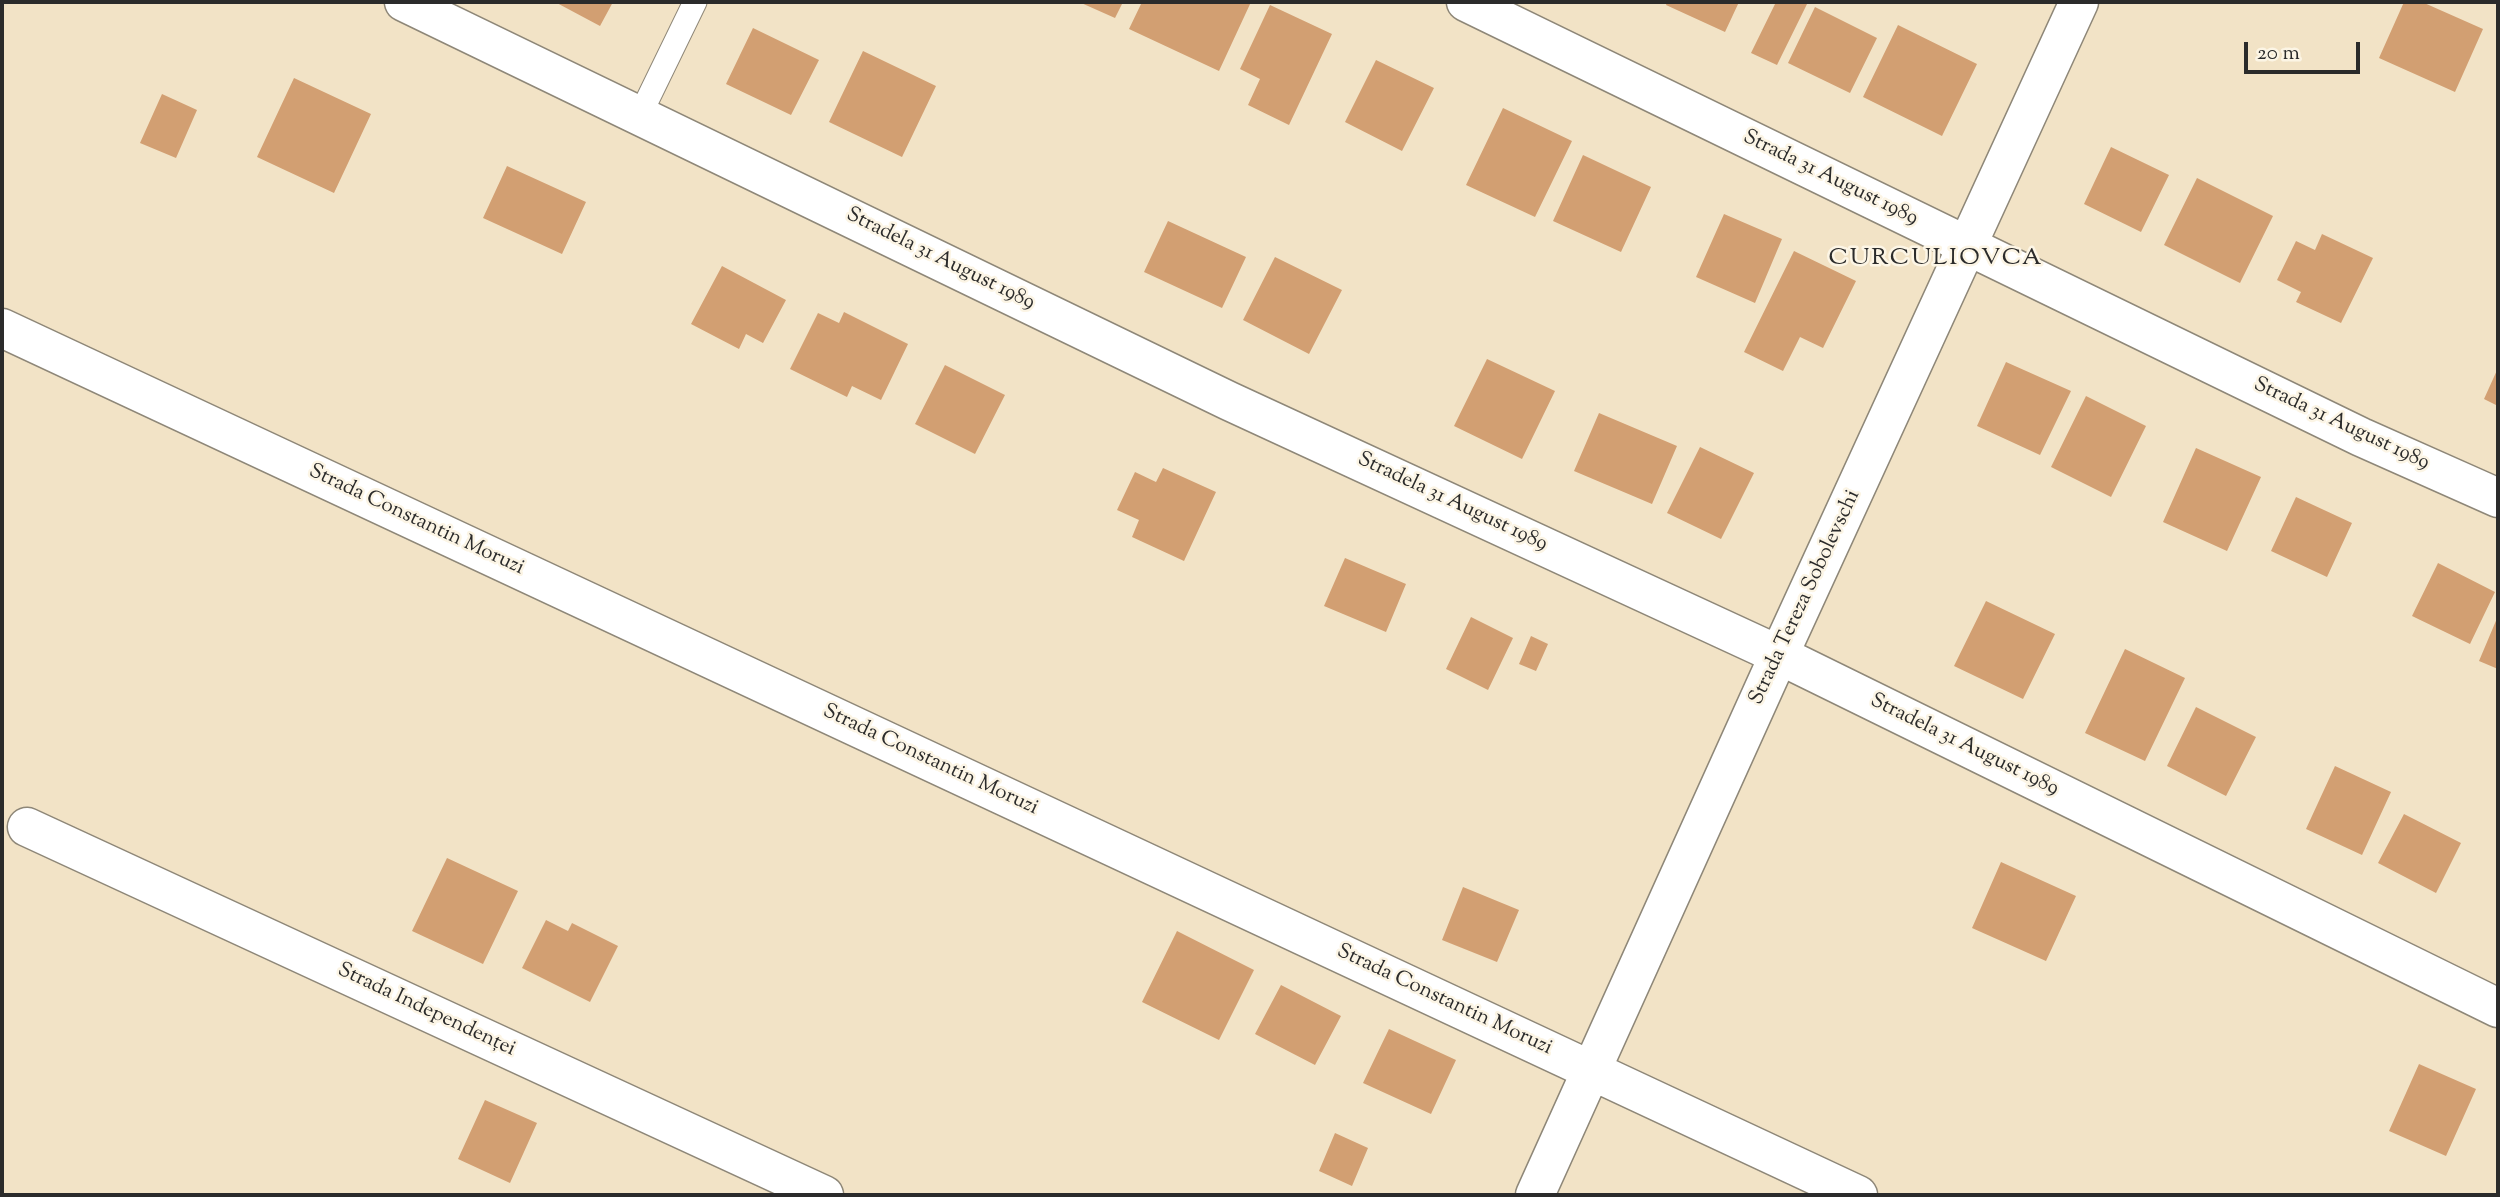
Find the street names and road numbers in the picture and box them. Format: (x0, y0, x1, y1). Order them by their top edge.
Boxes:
street label: Strada 31 August 1989 (1738, 126, 1922, 232)
street label: Stradela 31 August 1989 (841, 203, 1039, 317)
street label: Strada 31 August 1989 (2249, 373, 2433, 477)
street label: Stradela 31 August 1989 (1353, 448, 1551, 558)
street label: Strada Constantin Moruzi (304, 460, 528, 582)
street label: Strada Tereza Sobolevschi (1745, 487, 1867, 709)
street label: Stradela 31 August 1989 (1865, 689, 2063, 803)
street label: Strada Constantin Moruzi (818, 700, 1042, 822)
street label: Strada Constantin Moruzi (1332, 940, 1556, 1062)
street label: Strada Independenței (333, 959, 519, 1063)

